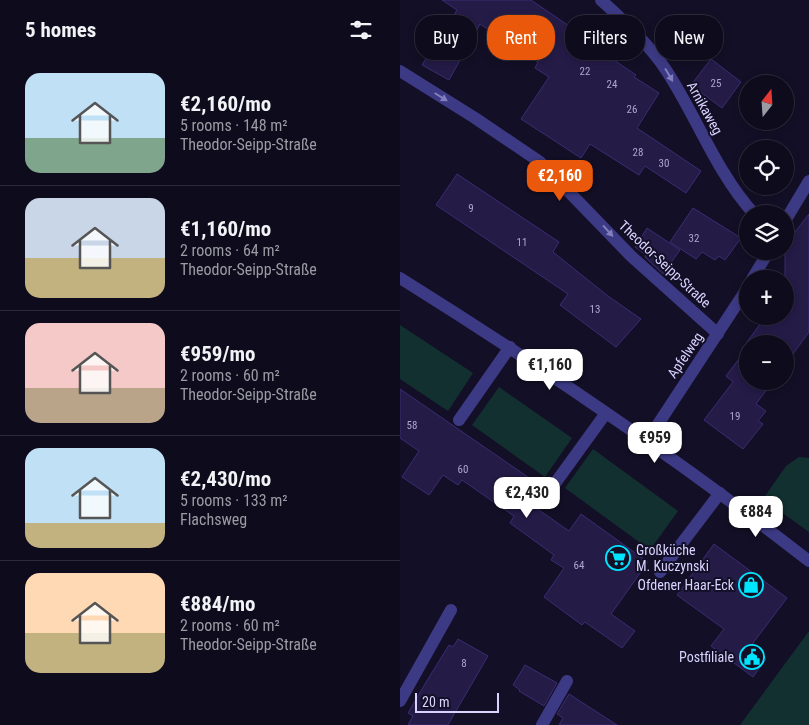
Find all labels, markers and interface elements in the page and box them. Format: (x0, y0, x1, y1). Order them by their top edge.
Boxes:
chip: Buy (415, 15, 477, 60)
chip: Rent (487, 15, 555, 60)
chip: Filters (565, 15, 645, 60)
chip: New (655, 15, 723, 60)
icon: filters (347, 16, 375, 44)
text: 5 homes (25, 18, 96, 42)
house number: 22 (580, 65, 590, 78)
one-way arrow (664, 69, 673, 82)
north arrow (739, 75, 794, 130)
map controls (739, 75, 794, 390)
house number: 25 (711, 77, 721, 90)
house number: 24 (607, 78, 618, 91)
street label: Arnikaweg (684, 79, 726, 137)
text: €2,160/mo (180, 92, 271, 116)
one-way arrow (435, 92, 448, 102)
icon: home (65, 93, 125, 153)
house number: 26 (627, 103, 637, 116)
text: 5 rooms · 148 m² (180, 116, 288, 135)
text: Theodor-Seipp-Straße (180, 135, 317, 154)
button: locate (739, 140, 794, 195)
house number: 28 (633, 146, 643, 159)
house number: 30 (659, 157, 669, 170)
pin: €2,160 (519, 160, 601, 202)
text: €2,160 (538, 166, 582, 185)
house number: 9 (468, 202, 474, 215)
button: layers (739, 205, 794, 260)
text: €1,160/mo (180, 217, 271, 241)
street label: Theodor-Seipp-Straße (616, 217, 715, 311)
icon: home (65, 218, 125, 278)
one-way arrow (602, 225, 614, 237)
house number: 32 (689, 232, 699, 245)
house number: 11 (517, 236, 527, 249)
text: 2 rooms · 64 m² (180, 241, 280, 260)
text: Theodor-Seipp-Straße (180, 260, 317, 279)
button: + (739, 270, 794, 325)
house number: 13 (590, 303, 600, 316)
street label: Apfelweg (664, 329, 706, 381)
button: − (739, 335, 794, 390)
text: €959/mo (180, 342, 255, 366)
icon: home (65, 343, 125, 403)
pin: €1,160 (509, 348, 591, 391)
text: €1,160 (528, 355, 572, 374)
text: 2 rooms · 60 m² (180, 366, 280, 385)
text: Theodor-Seipp-Straße (180, 385, 317, 404)
house number: 19 (730, 410, 740, 423)
house number: 58 (407, 419, 417, 432)
pin: €959 (625, 422, 685, 464)
text: €959 (639, 428, 671, 447)
house number: 60 (458, 463, 468, 476)
text: €2,430/mo (180, 467, 271, 491)
icon: home (65, 468, 125, 528)
pin: €2,430 (486, 476, 568, 519)
text: €2,430 (505, 483, 549, 502)
text: 5 rooms · 133 m² (180, 491, 288, 510)
pin: €884 (726, 496, 786, 538)
text: €884 (740, 502, 772, 521)
text: Flachsweg (180, 510, 247, 529)
place label: Großküche M. Kuczynski (636, 542, 709, 574)
supermarket icon: Großküche M. Kuczynski (605, 545, 631, 571)
house number: 64 (574, 559, 585, 572)
shop icon: Ofdener Haar-Eck (738, 572, 764, 598)
place label: Ofdener Haar-Eck (638, 577, 735, 593)
text: €884/mo (180, 592, 255, 616)
icon: home (65, 593, 125, 653)
text: 2 rooms · 60 m² (180, 616, 280, 635)
text: Theodor-Seipp-Straße (180, 635, 317, 654)
public building icon: Postfiliale (739, 644, 765, 670)
place label: Postfiliale (679, 649, 734, 665)
house number: 8 (461, 657, 467, 670)
scale bar (415, 690, 499, 713)
text: 20 m (422, 694, 450, 710)

